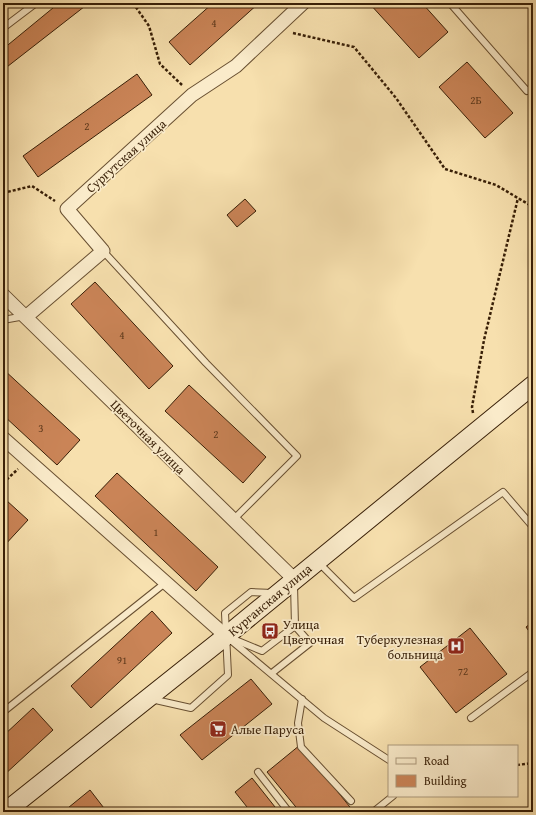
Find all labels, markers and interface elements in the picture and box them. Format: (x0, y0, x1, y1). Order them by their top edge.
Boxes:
house number: 4 (211, 15, 217, 31)
house number: 2Б (470, 92, 482, 108)
street label: Сургутская улица (82, 114, 171, 197)
house number: 2 (84, 118, 90, 134)
house number: 4 (119, 327, 125, 343)
street label: Цветочная улица (106, 395, 190, 479)
house number: 3 (38, 420, 44, 436)
house number: 2 (213, 426, 219, 442)
house number: 1 (153, 524, 159, 540)
street label: Курганская улица (224, 559, 317, 641)
place label: Улица Цветочная (283, 615, 344, 649)
bus stop icon: Улица Цветочная (260, 621, 280, 641)
place label: Туберкулезная больница (357, 630, 444, 664)
hospital icon: Туберкулезная больница (446, 636, 466, 656)
house number: 91 (117, 652, 127, 668)
house number: 72 (458, 663, 468, 679)
supermarket icon: Алые Паруса (208, 719, 228, 739)
place label: Алые Паруса (231, 720, 305, 739)
legend (388, 745, 518, 797)
text: Road (424, 752, 450, 769)
text: Building (424, 772, 467, 789)

